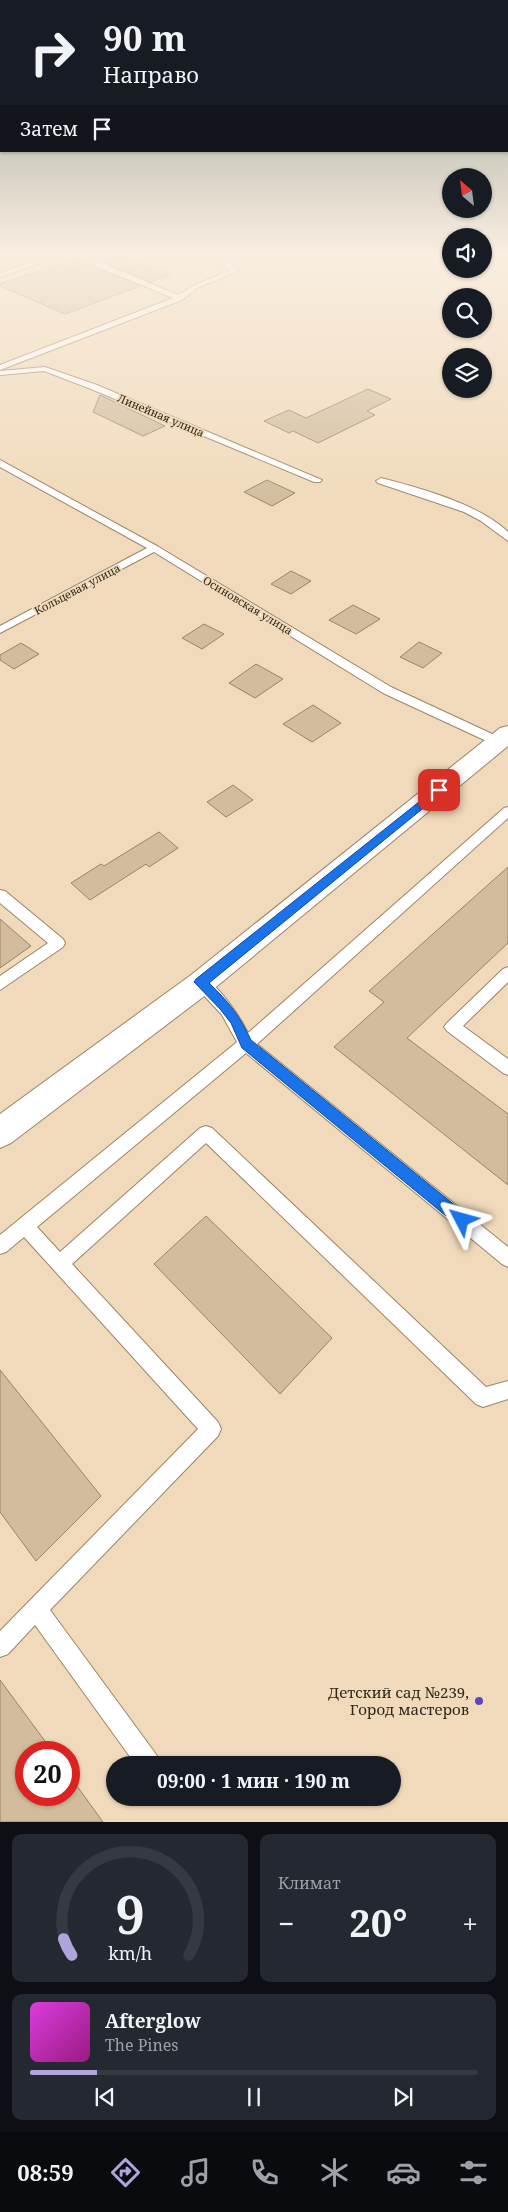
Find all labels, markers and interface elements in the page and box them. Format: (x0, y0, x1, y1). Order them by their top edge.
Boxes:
text: 90 m (103, 14, 186, 61)
icon: right (20, 20, 85, 85)
text: Направо (103, 59, 199, 89)
icon: arrive (88, 115, 116, 143)
text: Затем (20, 116, 78, 142)
north arrow (442, 168, 492, 218)
map controls (442, 168, 492, 398)
button: sound (442, 228, 492, 278)
button: search (442, 288, 492, 338)
button: layers (442, 348, 492, 398)
street label: Линейная улица (115, 390, 207, 440)
street label: Кольцевая улица (31, 560, 123, 618)
street label: Осиновская улица (200, 572, 296, 638)
pin (418, 769, 460, 811)
icon: arrive (425, 776, 453, 804)
position arrow (435, 1193, 487, 1245)
place label: Детский сад №239, Город мастеров (328, 1682, 469, 1719)
marker: Детский сад №239, Город мастеров (473, 1695, 485, 1707)
speed limit sign: 20 (15, 1741, 80, 1806)
text: 09:00 · 1 мин · 190 m (157, 1768, 350, 1794)
text: Климат (278, 1872, 341, 1894)
text: 9 (115, 1878, 145, 1949)
text: 20° (349, 1896, 407, 1948)
text: − (278, 1904, 294, 1942)
text: + (462, 1904, 478, 1942)
text: km/h (108, 1941, 152, 1965)
text: Afterglow (105, 2008, 201, 2034)
text: The Pines (105, 2034, 179, 2056)
icon: previous (91, 2083, 119, 2111)
icon: pause (240, 2083, 268, 2111)
icon: next (389, 2083, 417, 2111)
icon: directions (108, 2155, 143, 2190)
icon: music (178, 2155, 213, 2190)
icon: phone (247, 2155, 282, 2190)
icon: climate (317, 2155, 352, 2190)
icon: car (386, 2155, 421, 2190)
icon: filters (456, 2155, 491, 2190)
text: 08:59 (17, 2157, 74, 2187)

